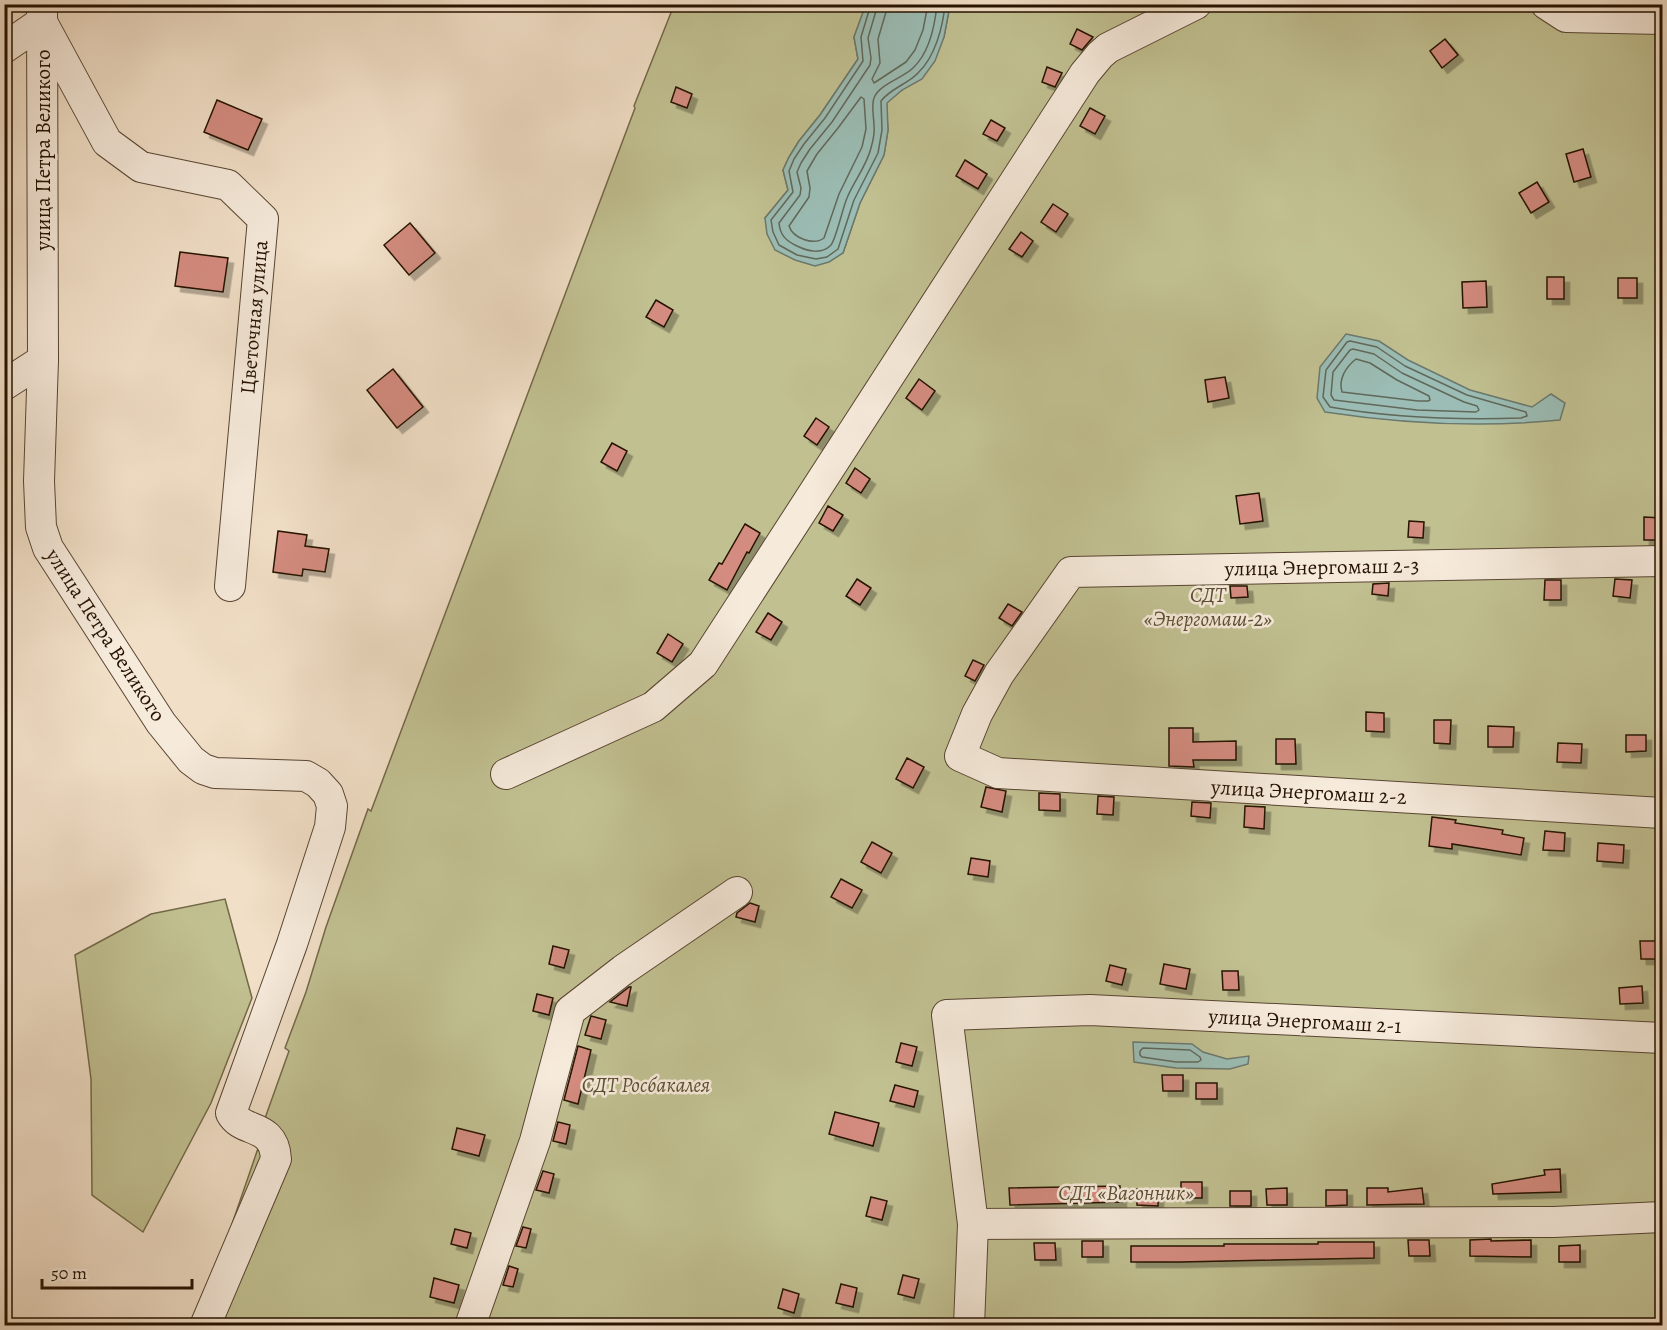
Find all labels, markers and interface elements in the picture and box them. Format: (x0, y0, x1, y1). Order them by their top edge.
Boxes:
street label: улица Петра Великого (29, 49, 57, 252)
street label: Цветочная улица (233, 239, 275, 395)
street label: улица Петра Великого (39, 542, 173, 727)
street label: улица Энергомаш 2-3 (1223, 551, 1420, 583)
park label: СДТ «Энергомаш-2» (1144, 581, 1272, 633)
street label: улица Энергомаш 2-2 (1209, 773, 1408, 811)
street label: улица Энергомаш 2-1 (1207, 1002, 1402, 1040)
park label: СДТ Росбакалея (582, 1071, 710, 1099)
park label: СДТ «Вагонник» (1058, 1179, 1194, 1207)
scale bar (42, 1252, 192, 1290)
text: 50 m (51, 1261, 87, 1285)

